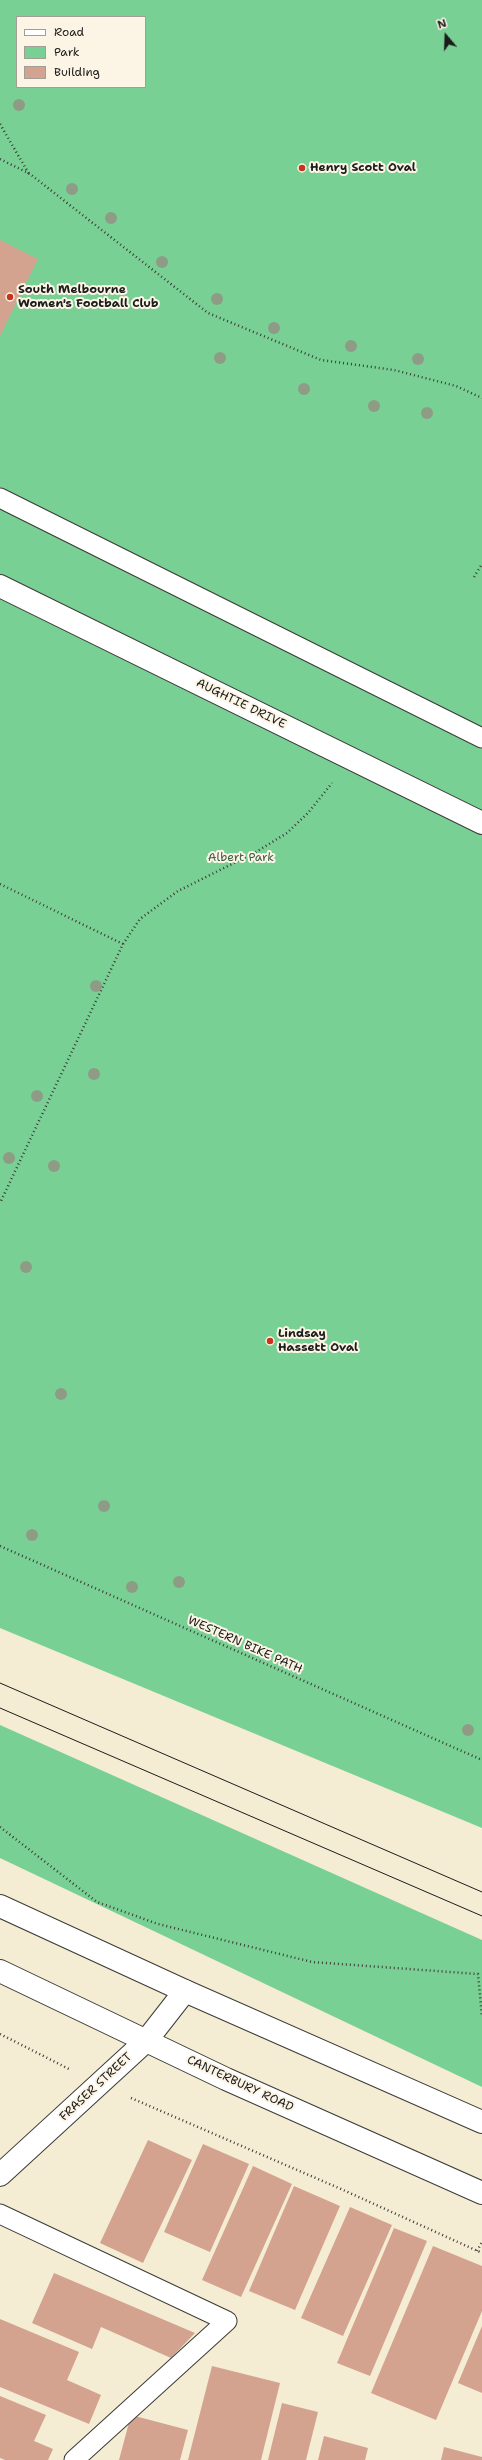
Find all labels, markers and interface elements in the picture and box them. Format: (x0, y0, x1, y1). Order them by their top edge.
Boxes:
legend (16, 16, 146, 88)
north arrow (426, 16, 466, 56)
text: N (435, 16, 448, 33)
text: Road (54, 24, 84, 40)
text: Park (54, 44, 80, 60)
text: Building (54, 64, 100, 80)
place label: Henry Scott Oval (310, 161, 416, 175)
marker: Henry Scott Oval (297, 163, 307, 173)
place label: South Melbourne Women's Football Club (18, 283, 158, 311)
marker: South Melbourne Women's Football Club (5, 292, 15, 302)
street label: AUGHTIE DRIVE (194, 676, 288, 732)
park label: Albert Park (208, 851, 274, 865)
place label: Lindsay Hassett Oval (278, 1327, 358, 1355)
marker: Lindsay Hassett Oval (265, 1336, 275, 1346)
street label: WESTERN BIKE PATH (185, 1613, 305, 1677)
street label: FRASER STREET (57, 2050, 135, 2124)
street label: CANTERBURY ROAD (184, 2053, 296, 2115)

